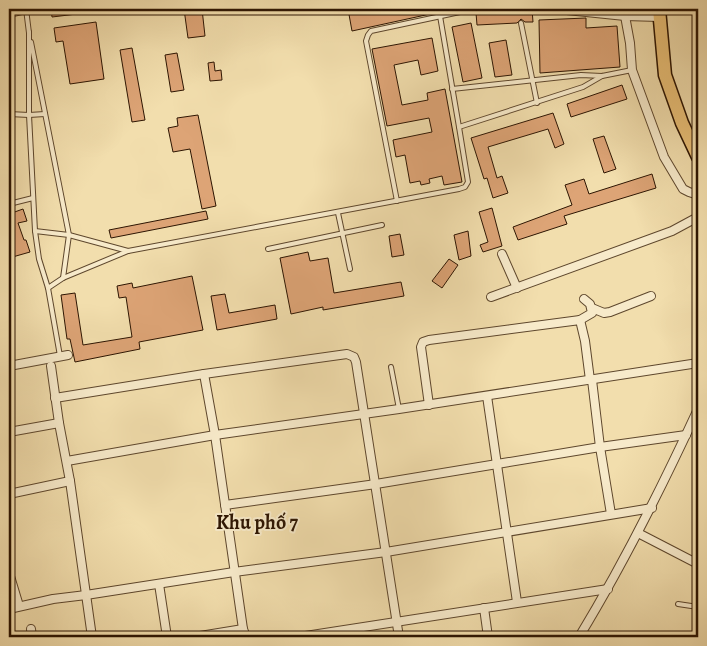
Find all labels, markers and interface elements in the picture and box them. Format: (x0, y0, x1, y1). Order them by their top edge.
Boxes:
district label: Khu phố 7 (216, 509, 298, 536)

